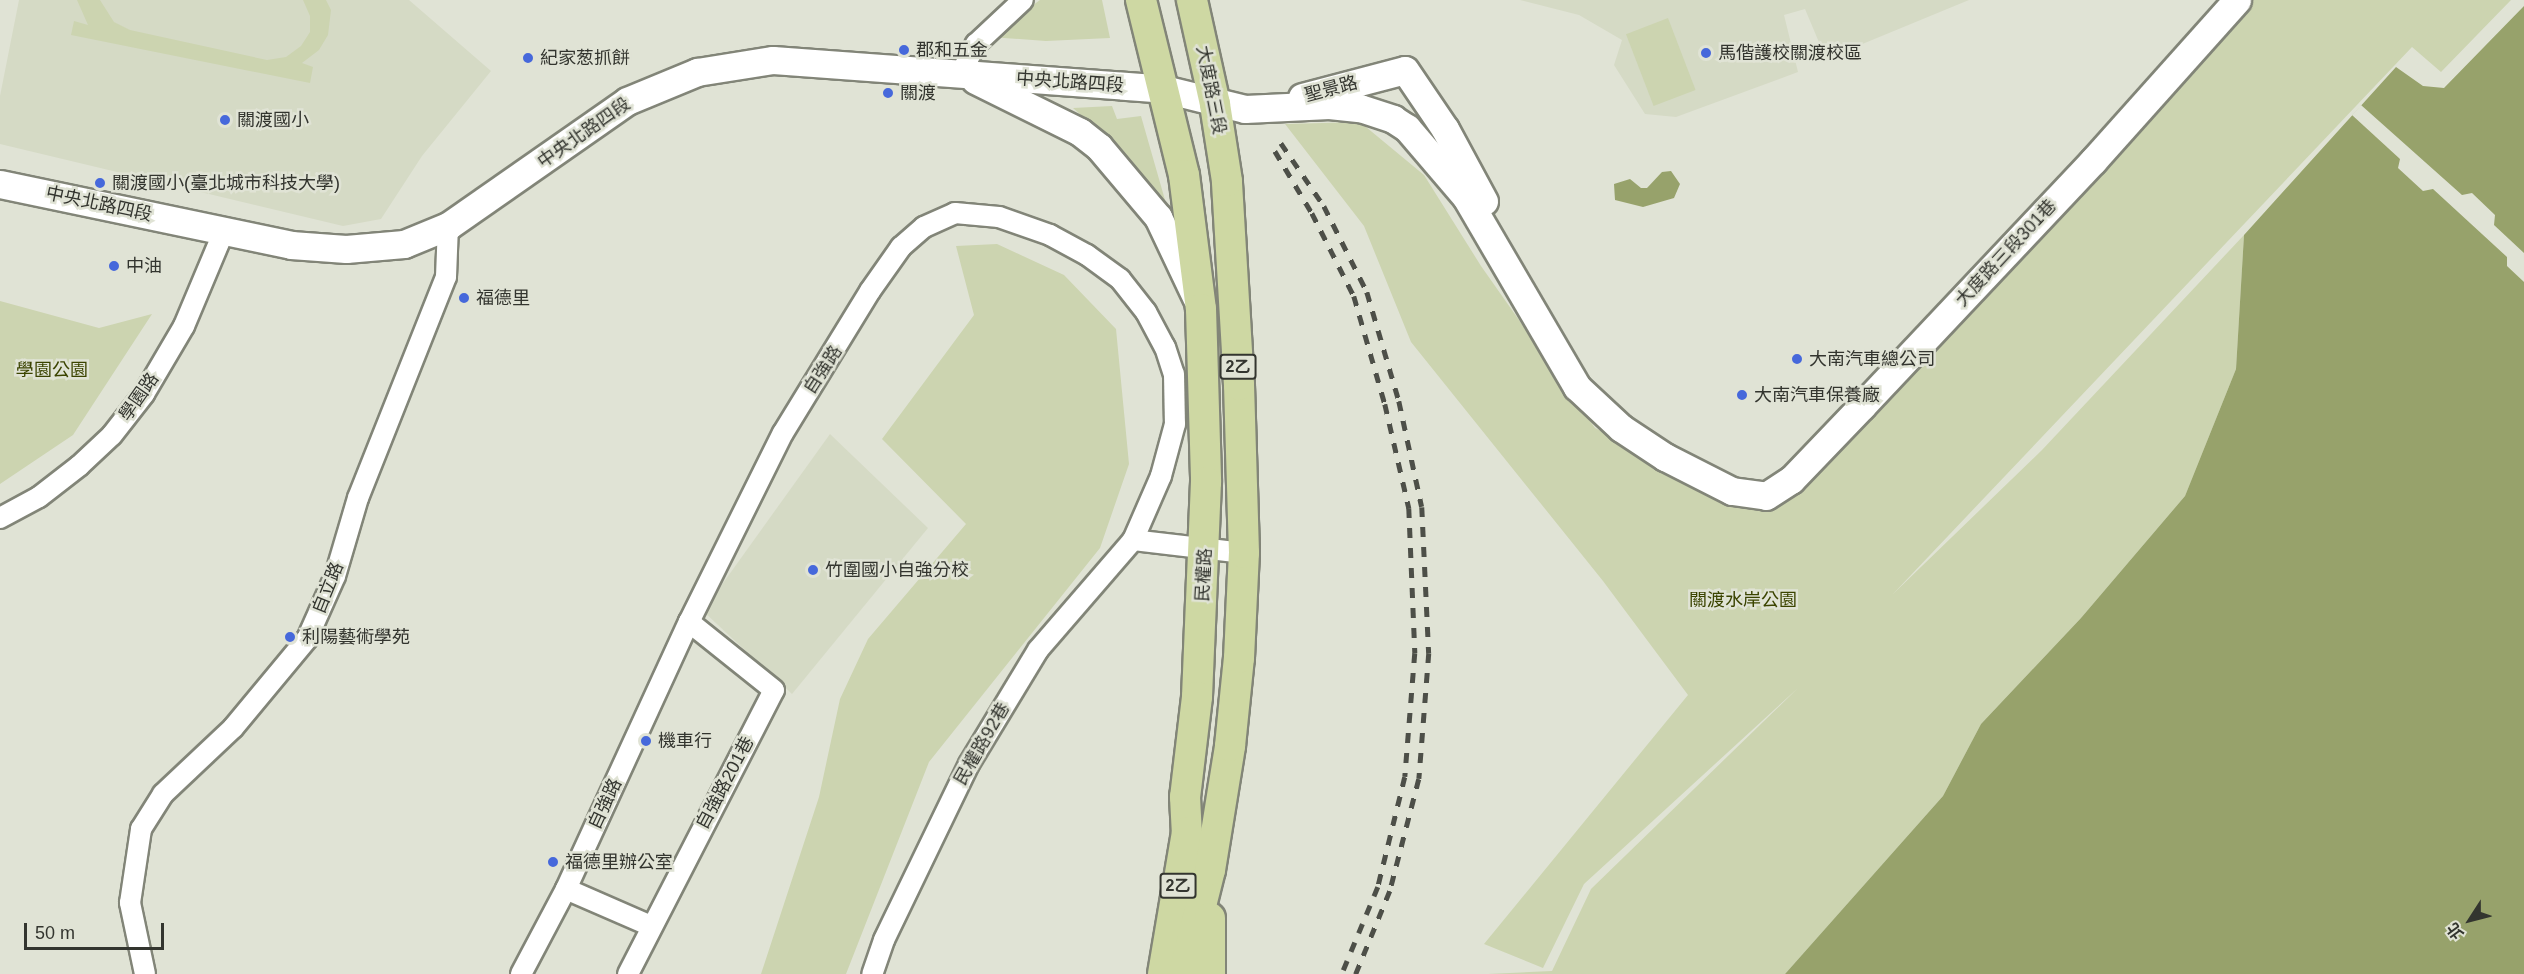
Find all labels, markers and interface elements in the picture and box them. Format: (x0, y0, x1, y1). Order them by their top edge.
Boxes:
place label: 郡和五金 (916, 39, 988, 61)
place label: 馬偕護校關渡校區 (1718, 42, 1862, 64)
marker: 郡和五金 (897, 43, 911, 57)
street label: 大度路三段 (1192, 44, 1230, 136)
marker: 馬偕護校關渡校區 (1699, 46, 1713, 60)
place label: 紀家葱抓餅 (540, 47, 630, 69)
marker: 紀家葱抓餅 (521, 51, 535, 65)
street label: 中央北路四段 (1015, 67, 1125, 97)
street label: 聖景路 (1302, 72, 1360, 106)
place label: 關渡 (900, 82, 936, 104)
marker: 關渡 (881, 86, 895, 100)
street label: 中央北路四段 (534, 93, 634, 173)
place label: 關渡國小 (237, 109, 309, 131)
marker: 關渡國小 (218, 113, 232, 127)
place label: 關渡國小(臺北城市科技大學) (112, 172, 340, 194)
marker: 關渡國小(臺北城市科技大學) (93, 176, 107, 190)
street label: 中央北路四段 (44, 182, 154, 226)
street label: 大度路三段301巷 (1951, 195, 2061, 311)
place label: 中油 (126, 255, 162, 277)
marker: 中油 (107, 259, 121, 273)
place label: 福德里 (476, 287, 530, 309)
marker: 福德里 (457, 291, 471, 305)
street label: 自強路 (799, 341, 847, 399)
place label: 大南汽車總公司 (1809, 348, 1935, 370)
marker: 大南汽車總公司 (1790, 352, 1804, 366)
road number: 2乙 (1218, 354, 1258, 380)
park label: 學園公園 (16, 359, 88, 381)
street label: 學園路 (115, 369, 163, 425)
place label: 大南汽車保養廠 (1754, 384, 1880, 406)
marker: 大南汽車保養廠 (1735, 388, 1749, 402)
street label: 民權路 (1192, 547, 1216, 603)
street label: 自立路 (308, 559, 348, 617)
place label: 竹圍國小自強分校 (825, 559, 969, 581)
marker: 竹圍國小自強分校 (806, 563, 820, 577)
park label: 關渡水岸公園 (1689, 589, 1797, 611)
place label: 利陽藝術學苑 (302, 626, 410, 648)
marker: 利陽藝術學苑 (283, 630, 297, 644)
street label: 民權路92巷 (950, 699, 1014, 789)
place label: 機車行 (658, 730, 712, 752)
street label: 自強路201巷 (692, 733, 758, 833)
marker: 機車行 (639, 734, 653, 748)
street label: 自強路 (584, 775, 626, 833)
place label: 福德里辦公室 (565, 851, 673, 873)
marker: 福德里辦公室 (546, 855, 560, 869)
road number: 2乙 (1158, 873, 1198, 899)
north arrow (2440, 890, 2500, 950)
scale bar (27, 911, 166, 949)
text: 北 (2443, 919, 2467, 942)
text: 50 m (35, 923, 75, 943)

